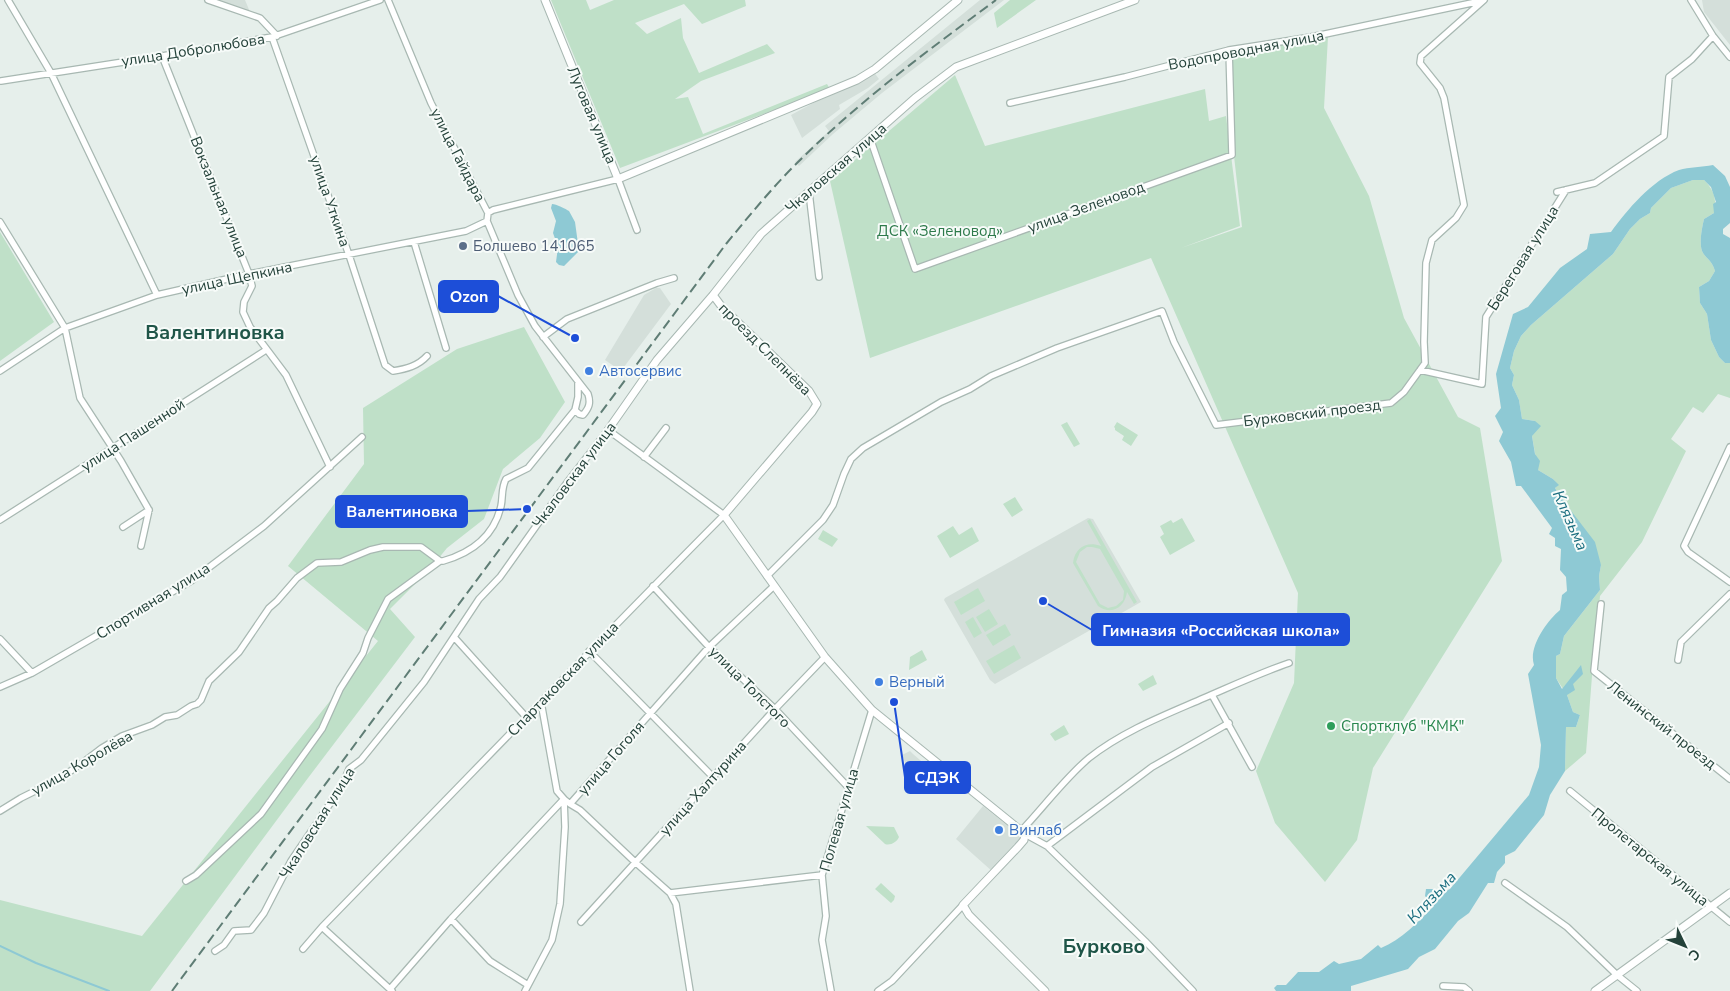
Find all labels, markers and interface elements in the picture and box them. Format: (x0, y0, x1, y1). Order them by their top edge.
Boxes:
street label: Водопроводная улица (1166, 25, 1326, 75)
street label: улица Добролюбова (120, 29, 266, 71)
street label: Луговая улица (562, 63, 622, 167)
street label: улица Гайдара (426, 105, 490, 205)
street label: Чкаловская улица (781, 118, 891, 218)
street label: Вокзальная улица (185, 133, 253, 261)
street label: улица Уткина (305, 153, 355, 249)
street label: улица Зеленовод (1025, 177, 1147, 237)
street label: Береговая улица (1483, 202, 1563, 314)
park label: ДСК «Зеленовод» (877, 221, 1003, 241)
place label: Болшево 141065 (473, 236, 595, 256)
marker: Болшево 141065 (457, 240, 469, 252)
street label: улица Щепкина (180, 257, 294, 299)
callout: Ozon (439, 281, 498, 312)
text: Ozon (450, 286, 488, 308)
street label: проезд Слепнёва (714, 298, 816, 400)
district label: Валентиновка (145, 319, 285, 346)
place label: Автосервис (599, 361, 682, 381)
marker: Автосервис (583, 365, 595, 377)
street label: улица Пашенной (77, 394, 189, 476)
street label: Бурковский проезд (1242, 395, 1382, 431)
street label: Чкаловская улица (527, 418, 621, 532)
water label: Клязьма (1547, 487, 1593, 554)
callout: Валентиновка (336, 496, 467, 527)
text: Валентиновка (346, 501, 458, 523)
street label: Спортивная улица (92, 558, 214, 644)
callout: Гимназия «Российская школа» (1092, 614, 1349, 645)
street label: Спартаковская улица (503, 617, 623, 741)
text: Гимназия «Российская школа» (1102, 620, 1340, 642)
street label: улица Толстого (705, 642, 795, 732)
place label: Верный (889, 672, 945, 692)
marker: Верный (873, 676, 885, 688)
street label: Ленинский проезд (1604, 676, 1721, 774)
place label: Спортклуб "КМК" (1341, 716, 1464, 736)
street label: улица Гоголя (573, 717, 649, 799)
marker: Спортклуб "КМК" (1325, 720, 1337, 732)
street label: улица Королёва (28, 726, 136, 800)
street label: улица Халтурина (655, 736, 751, 840)
callout: СДЭК (905, 762, 970, 793)
street label: Чкаловская улица (275, 763, 359, 883)
street label: Полевая улица (815, 766, 863, 874)
text: СДЭК (914, 767, 960, 789)
street label: Пролетарская улица (1587, 803, 1713, 911)
place label: Винлаб (1009, 820, 1062, 840)
marker: Винлаб (993, 824, 1005, 836)
water label: Клязьма (1402, 867, 1462, 929)
north arrow (1660, 921, 1710, 971)
district label: Бурково (1063, 933, 1145, 960)
text: С (1684, 945, 1704, 965)

